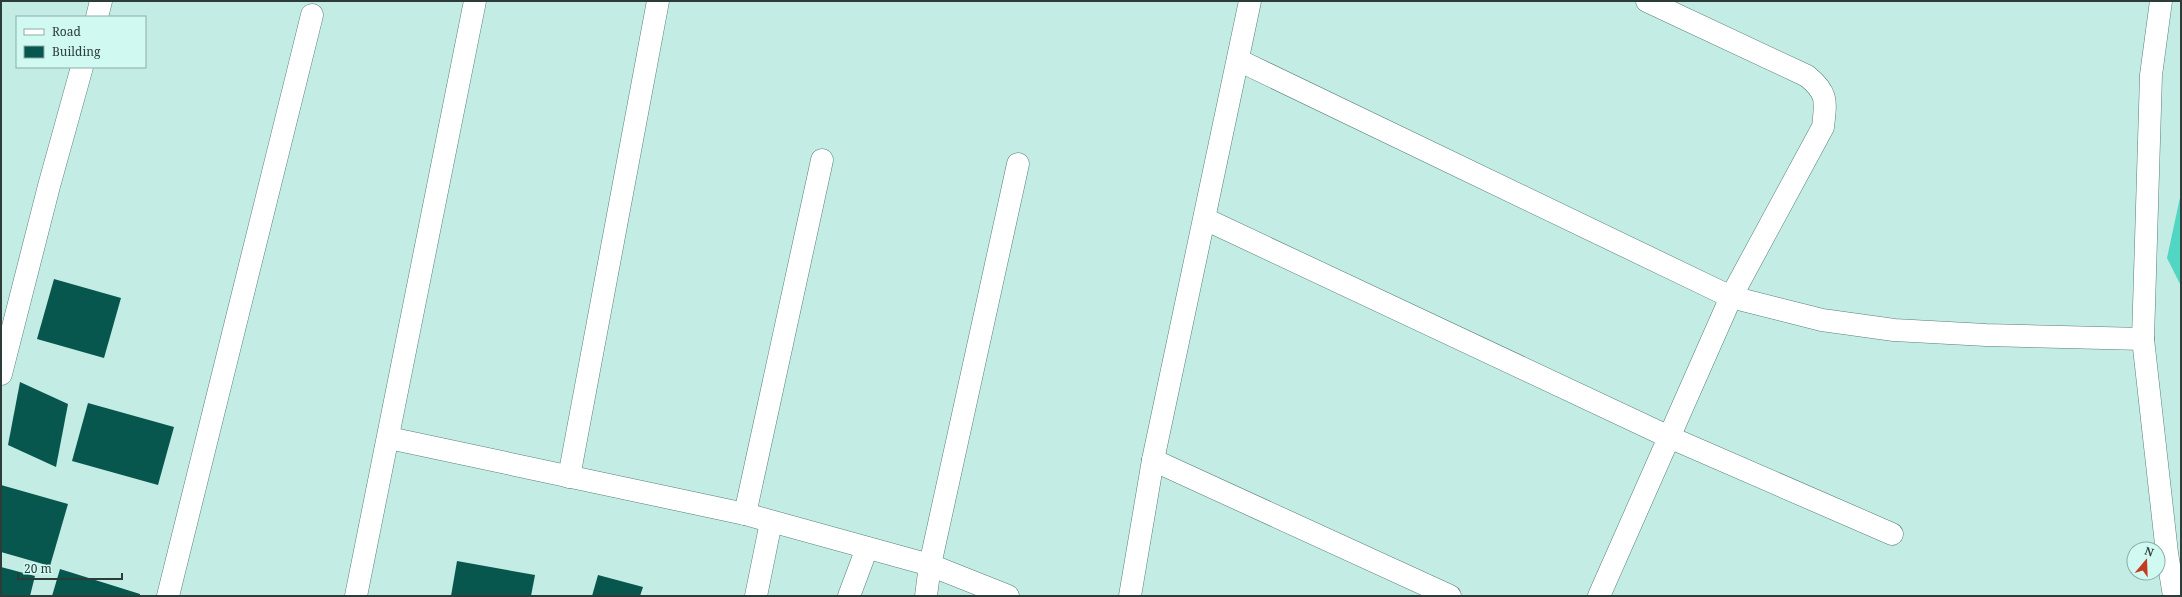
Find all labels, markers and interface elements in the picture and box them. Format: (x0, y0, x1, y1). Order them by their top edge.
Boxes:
legend (16, 16, 146, 68)
text: Road (52, 23, 82, 40)
text: Building (52, 43, 101, 60)
north arrow (2126, 541, 2166, 581)
text: N (2143, 543, 2156, 560)
scale bar (18, 555, 122, 581)
text: 20 m (24, 560, 52, 577)

